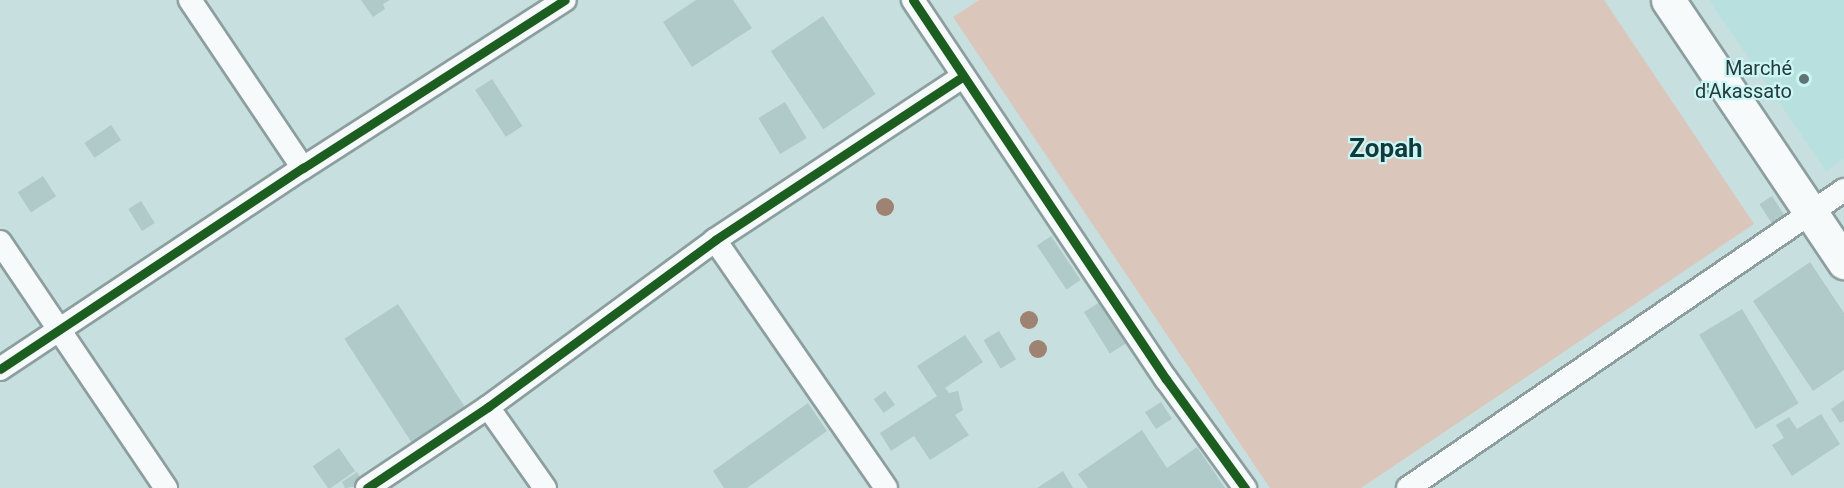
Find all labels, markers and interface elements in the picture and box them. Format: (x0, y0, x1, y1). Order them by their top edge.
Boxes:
place label: Marché d'Akassato (1695, 56, 1792, 103)
marker: Marché d'Akassato (1797, 72, 1811, 86)
district label: Zopah (1349, 133, 1423, 165)

